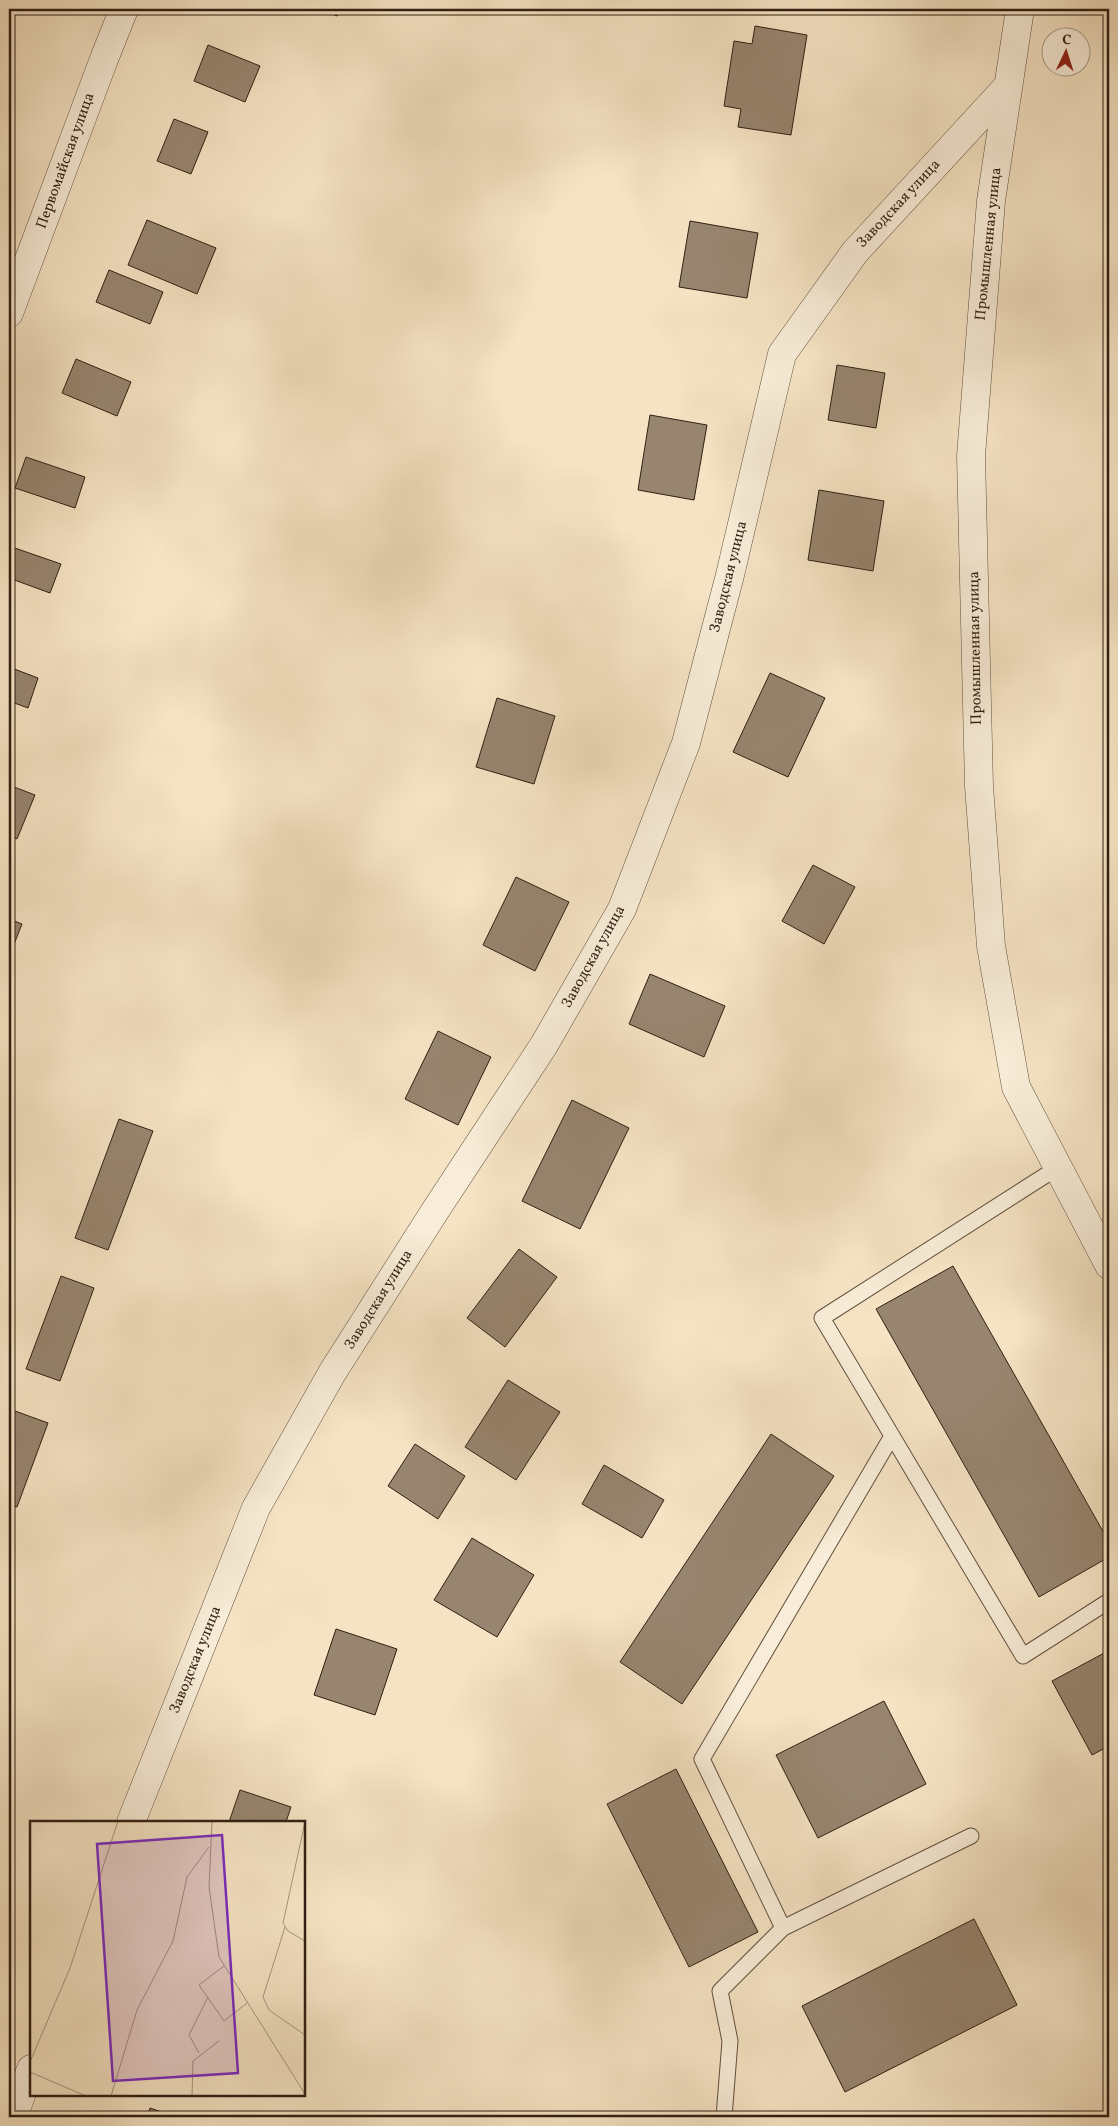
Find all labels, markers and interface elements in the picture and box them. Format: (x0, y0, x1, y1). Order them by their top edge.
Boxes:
north arrow (1040, 28, 1090, 78)
text: С (1062, 31, 1072, 50)
street label: Первомайская улица (32, 90, 100, 232)
street label: Заводская улица (852, 155, 946, 253)
street label: Промышленная улица (971, 166, 1007, 322)
street label: Заводская улица (705, 519, 753, 635)
street label: Промышленная улица (964, 571, 988, 725)
street label: Заводская улица (557, 902, 631, 1012)
street label: Заводская улица (340, 1246, 418, 1354)
street label: Заводская улица (165, 1603, 227, 1717)
inset map (30, 1821, 305, 2096)

